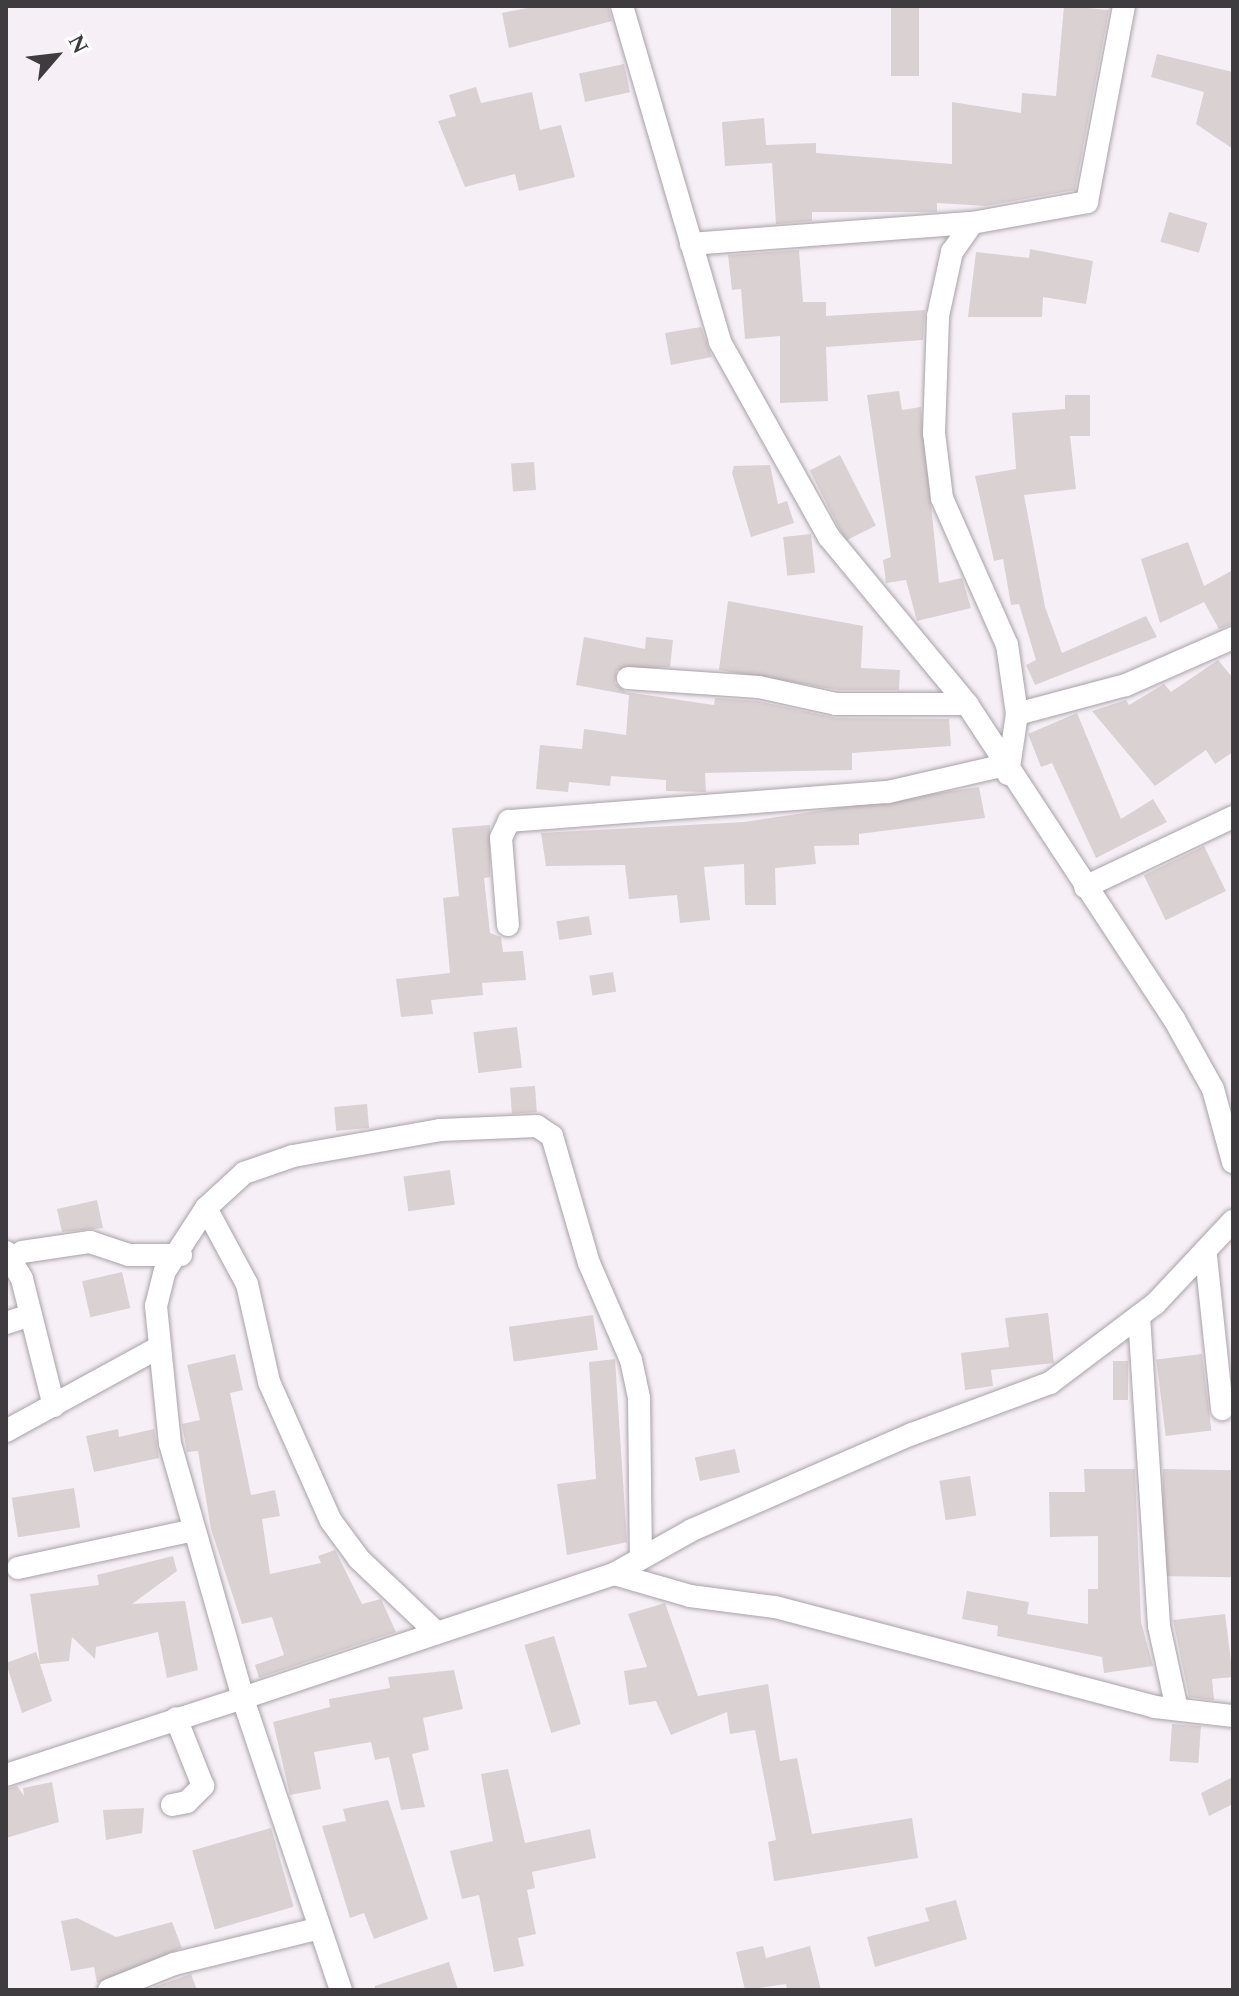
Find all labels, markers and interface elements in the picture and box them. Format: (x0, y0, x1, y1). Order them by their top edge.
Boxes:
north arrow (16, 16, 96, 96)
text: N (59, 29, 96, 60)

